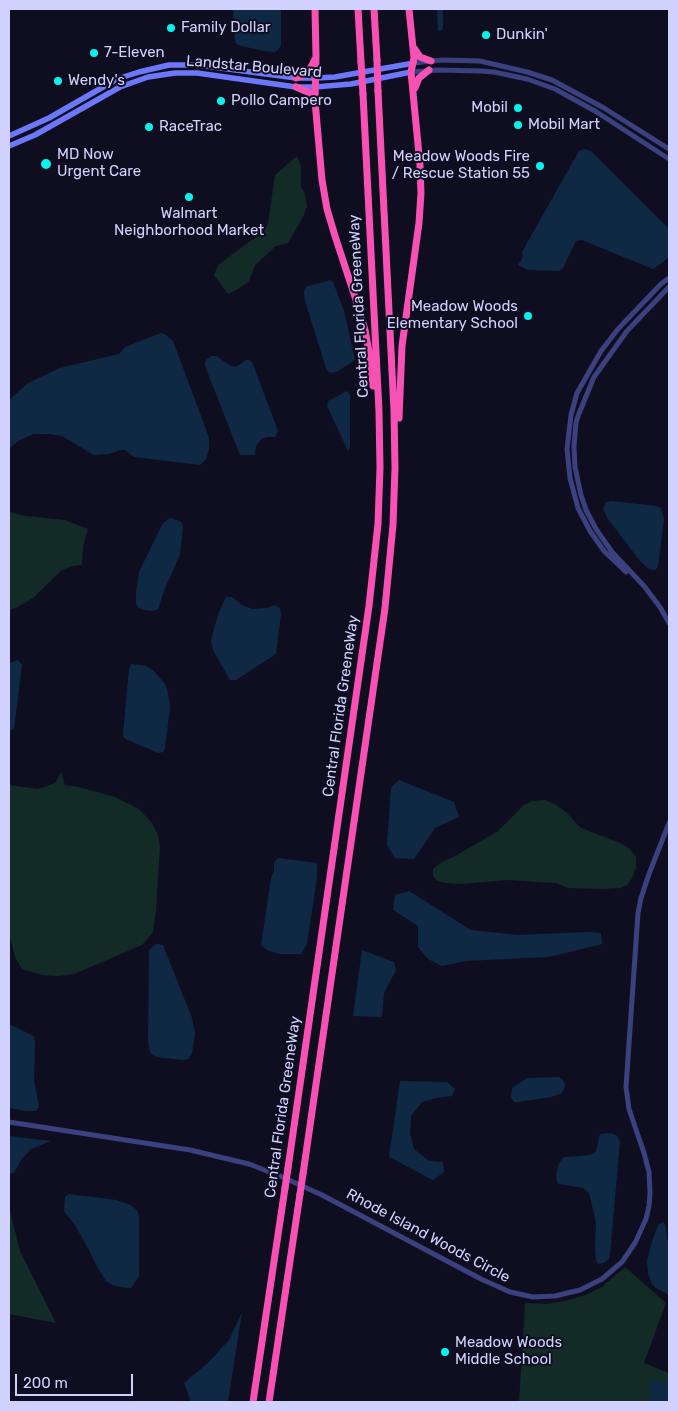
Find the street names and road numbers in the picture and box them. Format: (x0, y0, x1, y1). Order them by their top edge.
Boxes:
street label: Landstar Boulevard (185, 52, 323, 82)
street label: Central Florida GreeneWay (345, 214, 373, 398)
street label: Central Florida GreeneWay (319, 614, 363, 798)
street label: Central Florida GreeneWay (261, 1015, 305, 1199)
street label: Rhode Island Woods Circle (343, 1185, 513, 1287)

